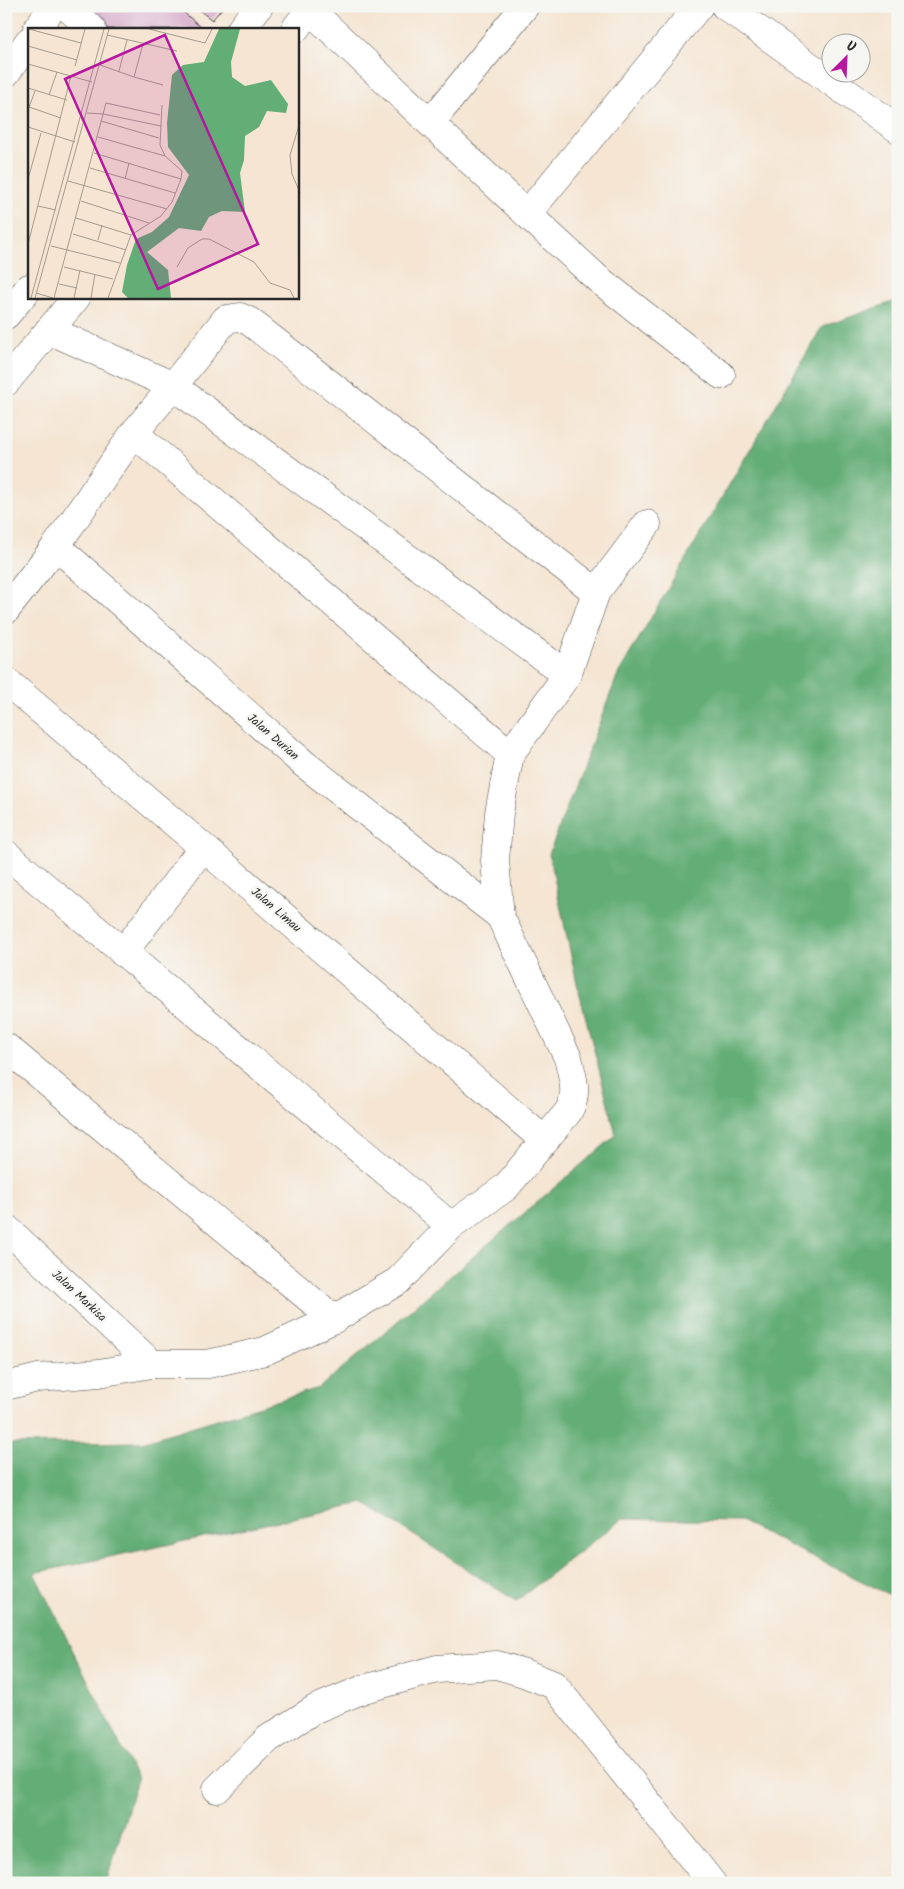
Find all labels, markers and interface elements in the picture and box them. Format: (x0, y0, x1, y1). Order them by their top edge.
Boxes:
inset map (28, 28, 299, 299)
north arrow (822, 32, 872, 82)
text: U (843, 35, 860, 59)
street label: Jalan Durian (243, 709, 303, 765)
street label: Jalan Limau (247, 883, 306, 937)
street label: Jalan Markisa (47, 1265, 111, 1327)

